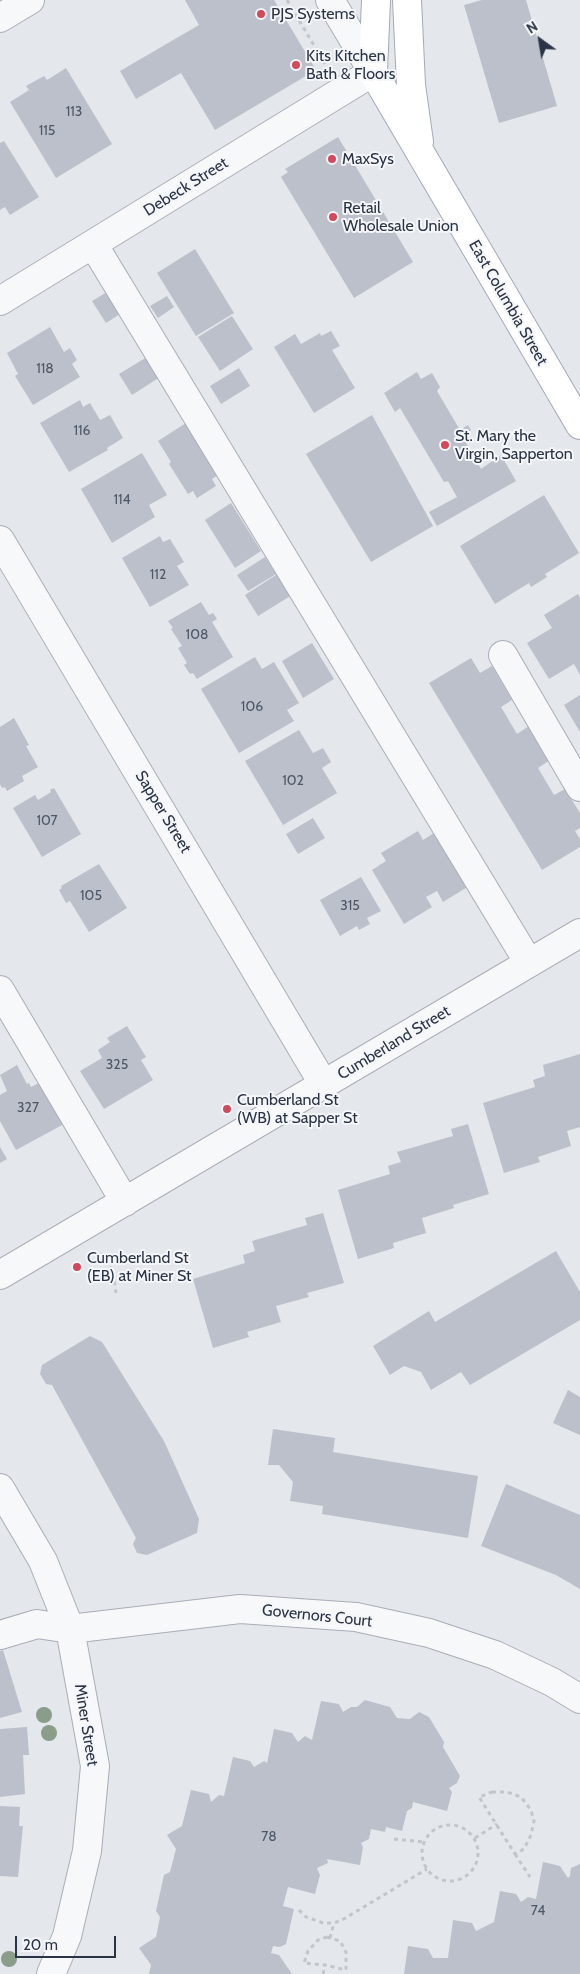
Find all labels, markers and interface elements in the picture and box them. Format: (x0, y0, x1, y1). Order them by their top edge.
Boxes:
place label: PJS Systems (271, 4, 355, 24)
marker: PJS Systems (255, 8, 267, 20)
north arrow (515, 15, 565, 65)
text: N (523, 17, 541, 38)
place label: Kits Kitchen Bath & Floors (306, 46, 395, 84)
marker: Kits Kitchen Bath & Floors (290, 59, 302, 71)
house number: 113 (66, 104, 82, 120)
house number: 115 (39, 123, 55, 139)
place label: MaxSys (342, 149, 394, 169)
street label: Debeck Street (140, 153, 232, 221)
marker: MaxSys (326, 153, 338, 165)
place label: Retail Wholesale Union (343, 198, 459, 236)
marker: Retail Wholesale Union (327, 211, 339, 223)
street label: East Columbia Street (464, 237, 552, 369)
house number: 118 (36, 361, 54, 377)
house number: 116 (73, 423, 91, 439)
place label: St. Mary the Virgin, Sapperton (455, 426, 573, 464)
marker: St. Mary the Virgin, Sapperton (439, 439, 451, 451)
house number: 114 (113, 492, 131, 508)
house number: 112 (150, 567, 166, 583)
house number: 108 (186, 627, 208, 643)
house number: 106 (241, 699, 263, 715)
street label: Sapper Street (131, 767, 195, 857)
house number: 102 (282, 773, 304, 789)
house number: 107 (36, 813, 58, 829)
house number: 105 (80, 888, 102, 904)
house number: 315 (340, 898, 360, 914)
street label: Cumberland Street (334, 1002, 454, 1084)
house number: 325 (106, 1057, 128, 1073)
place label: Cumberland St (WB) at Sapper St (237, 1090, 358, 1128)
house number: 327 (17, 1100, 39, 1116)
marker: Cumberland St (WB) at Sapper St (221, 1103, 233, 1115)
place label: Cumberland St (EB) at Miner St (87, 1248, 191, 1286)
marker: Cumberland St (EB) at Miner St (71, 1261, 83, 1273)
street label: Governors Court (261, 1601, 373, 1631)
street label: Miner Street (70, 1682, 102, 1768)
house number: 78 (261, 1829, 277, 1845)
house number: 74 (531, 1903, 545, 1919)
scale bar (18, 1926, 119, 1958)
text: 20 m (23, 1936, 58, 1954)

